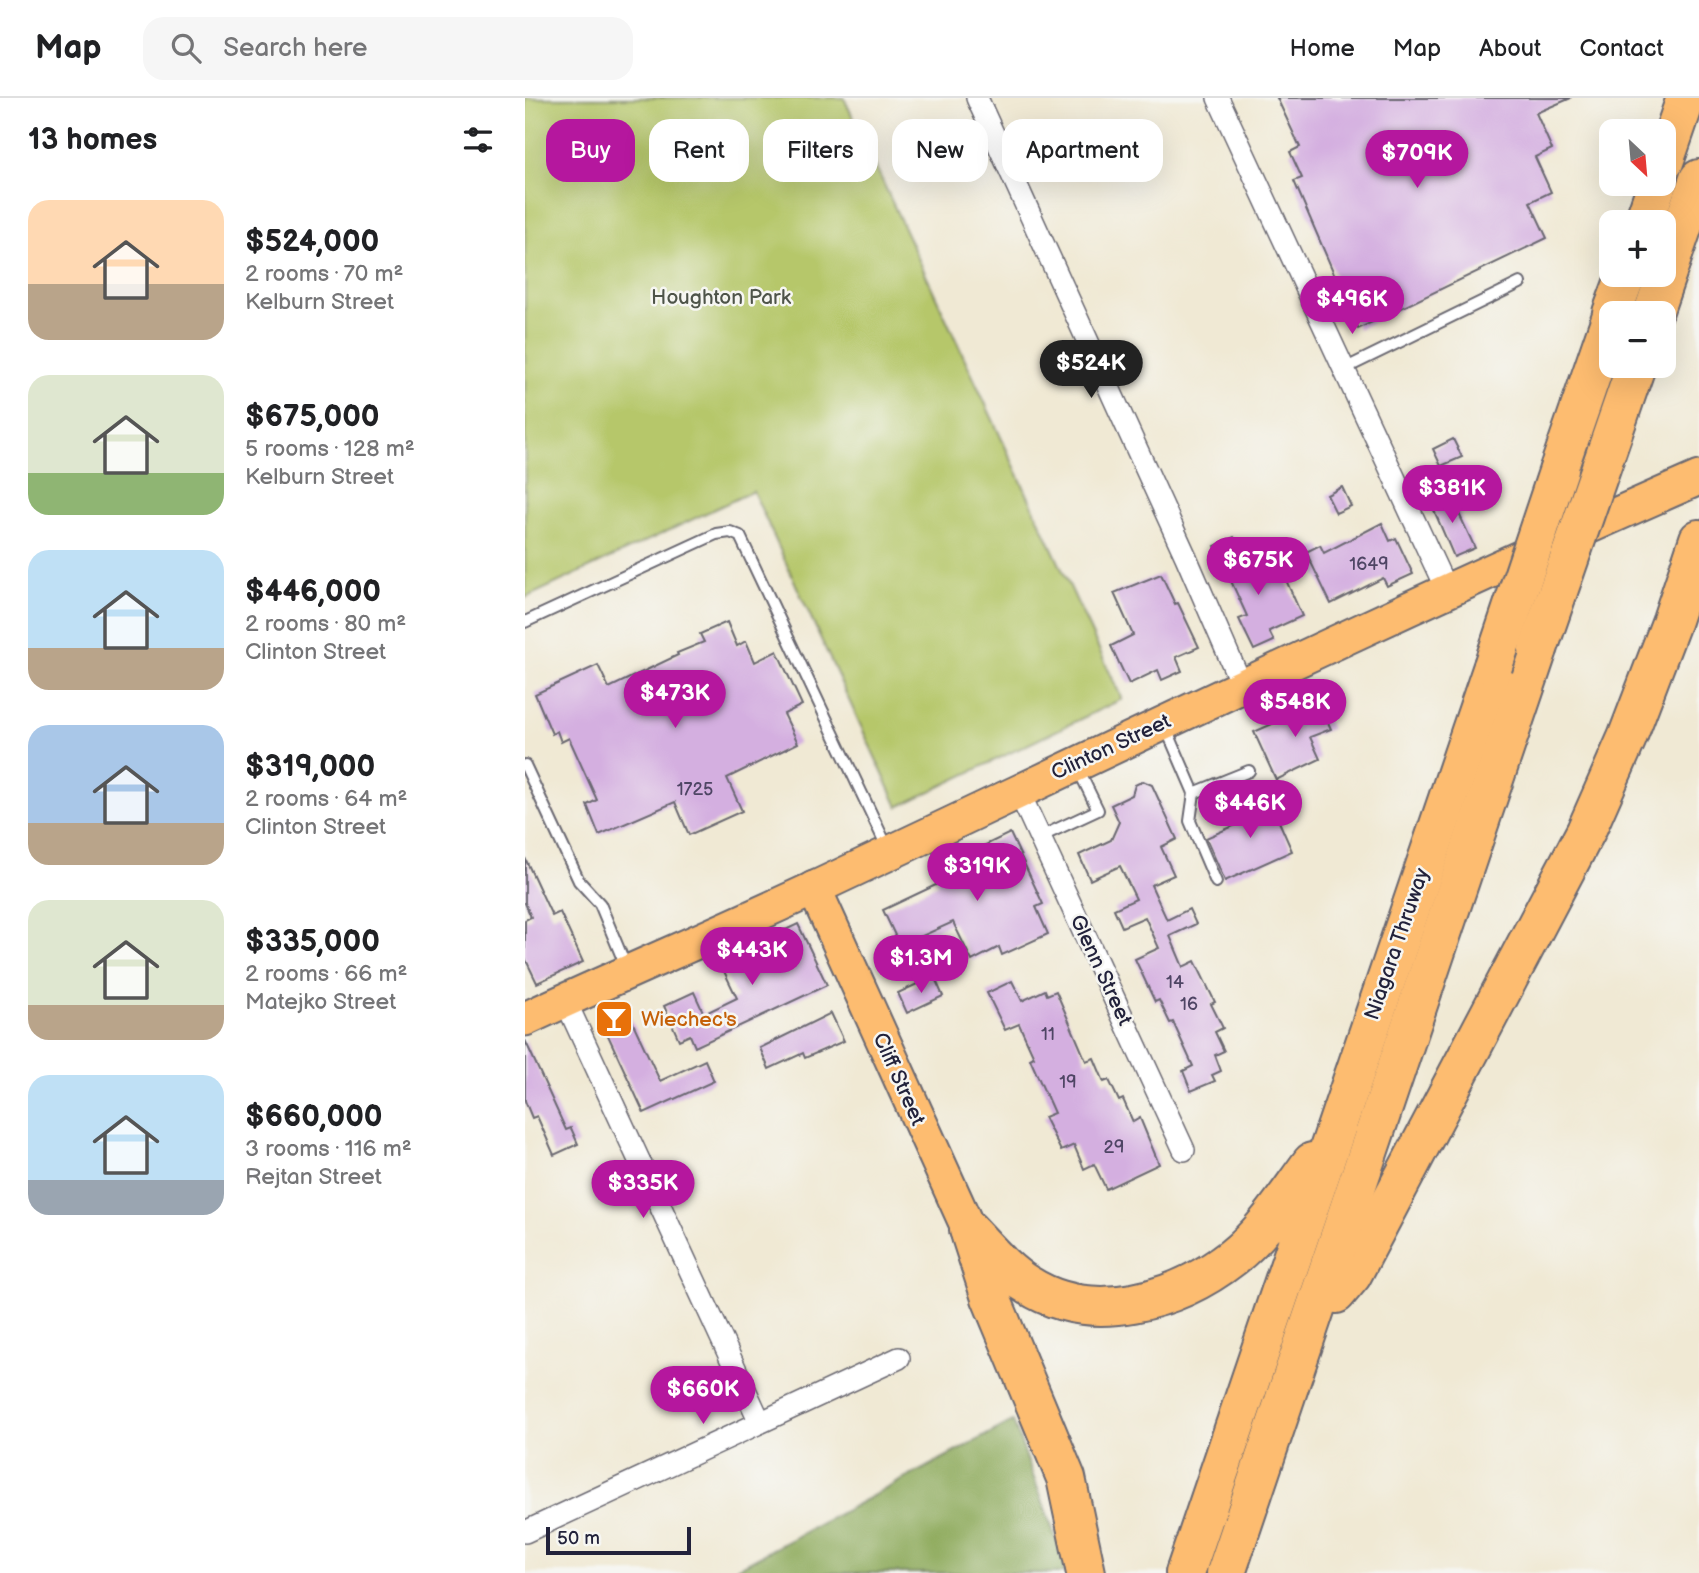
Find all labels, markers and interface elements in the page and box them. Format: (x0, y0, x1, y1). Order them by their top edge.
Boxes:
search box (143, 17, 633, 80)
text: Map (35, 28, 101, 68)
icon: search (167, 29, 205, 67)
text: Search here (223, 33, 367, 64)
text: Home (1290, 34, 1355, 63)
text: Map (1393, 34, 1441, 63)
text: About (1479, 34, 1541, 63)
text: Contact (1579, 34, 1664, 63)
chip: Buy (546, 119, 635, 182)
chip: Rent (649, 119, 749, 182)
chip: Filters (763, 119, 878, 182)
chip: New (892, 119, 988, 182)
chip: Apartment (1002, 119, 1163, 182)
north arrow (1599, 119, 1677, 196)
map controls (1599, 119, 1676, 378)
icon: filters (459, 121, 497, 159)
text: 13 homes (28, 122, 157, 158)
pin: $709K (1368, 130, 1466, 190)
text: $709K (1381, 139, 1453, 167)
button: + (1599, 210, 1676, 287)
text: $524,000 (245, 224, 379, 260)
icon: home (84, 228, 168, 312)
text: 2 rooms · 70 m² (245, 260, 404, 288)
pin: $496K (1303, 276, 1401, 336)
park label: Houghton Park (651, 285, 792, 310)
text: $496K (1316, 285, 1388, 313)
text: Kelburn Street (245, 288, 394, 316)
button: − (1599, 301, 1676, 378)
pin: $524K (1042, 341, 1140, 400)
text: $524K (1056, 349, 1126, 377)
text: $675,000 (245, 399, 380, 435)
icon: home (84, 403, 168, 487)
text: 5 rooms · 128 m² (245, 435, 415, 463)
text: Kelburn Street (245, 463, 394, 491)
pin: $381K (1403, 466, 1501, 525)
text: $381K (1418, 474, 1486, 502)
pin: $675K (1209, 538, 1307, 597)
text: $675K (1223, 546, 1293, 574)
house number: 1649 (1349, 554, 1389, 575)
text: $446,000 (245, 574, 381, 610)
icon: home (84, 578, 168, 662)
text: 2 rooms · 80 m² (245, 610, 406, 638)
text: Clinton Street (245, 638, 386, 666)
pin: $473K (626, 670, 724, 730)
text: $473K (640, 679, 710, 707)
pin: $548K (1246, 680, 1344, 739)
text: $548K (1259, 688, 1331, 716)
street label: Clinton Street (1047, 708, 1175, 786)
text: $319,000 (245, 749, 375, 785)
icon: home (84, 753, 168, 837)
house number: 1725 (677, 779, 713, 800)
pin: $446K (1201, 780, 1299, 840)
text: 2 rooms · 64 m² (245, 785, 407, 813)
text: $446K (1214, 789, 1286, 817)
text: Clinton Street (245, 813, 386, 841)
pin: $319K (928, 844, 1026, 903)
text: $319K (943, 852, 1011, 880)
street label: Niagara Thruway (1359, 864, 1435, 1023)
street label: Glenn Street (1064, 911, 1138, 1030)
text: $335,000 (245, 924, 380, 960)
icon: home (84, 928, 168, 1012)
pin: $443K (703, 928, 801, 987)
text: $443K (716, 936, 788, 964)
pin: $1.3M (872, 936, 970, 995)
text: $1.3M (889, 944, 953, 972)
text: 2 rooms · 66 m² (245, 960, 407, 988)
house number: 14 (1166, 972, 1184, 993)
text: Matejko Street (245, 988, 396, 1016)
house number: 16 (1180, 994, 1198, 1015)
bar icon: Wiechec's (593, 998, 635, 1040)
place label: Wiechec's (641, 1007, 737, 1032)
house number: 11 (1041, 1024, 1055, 1045)
street label: Cliff Street (867, 1029, 931, 1130)
house number: 19 (1059, 1072, 1077, 1093)
text: $660,000 (245, 1099, 383, 1135)
icon: home (84, 1103, 168, 1187)
text: 3 rooms · 116 m² (245, 1135, 412, 1163)
house number: 29 (1103, 1137, 1125, 1158)
pin: $335K (594, 1160, 692, 1220)
text: Rejtan Street (245, 1163, 382, 1191)
text: $335K (608, 1169, 678, 1197)
pin: $660K (654, 1366, 752, 1426)
text: $660K (666, 1375, 740, 1403)
scale bar (546, 1524, 691, 1556)
text: 50 m (557, 1527, 600, 1550)

